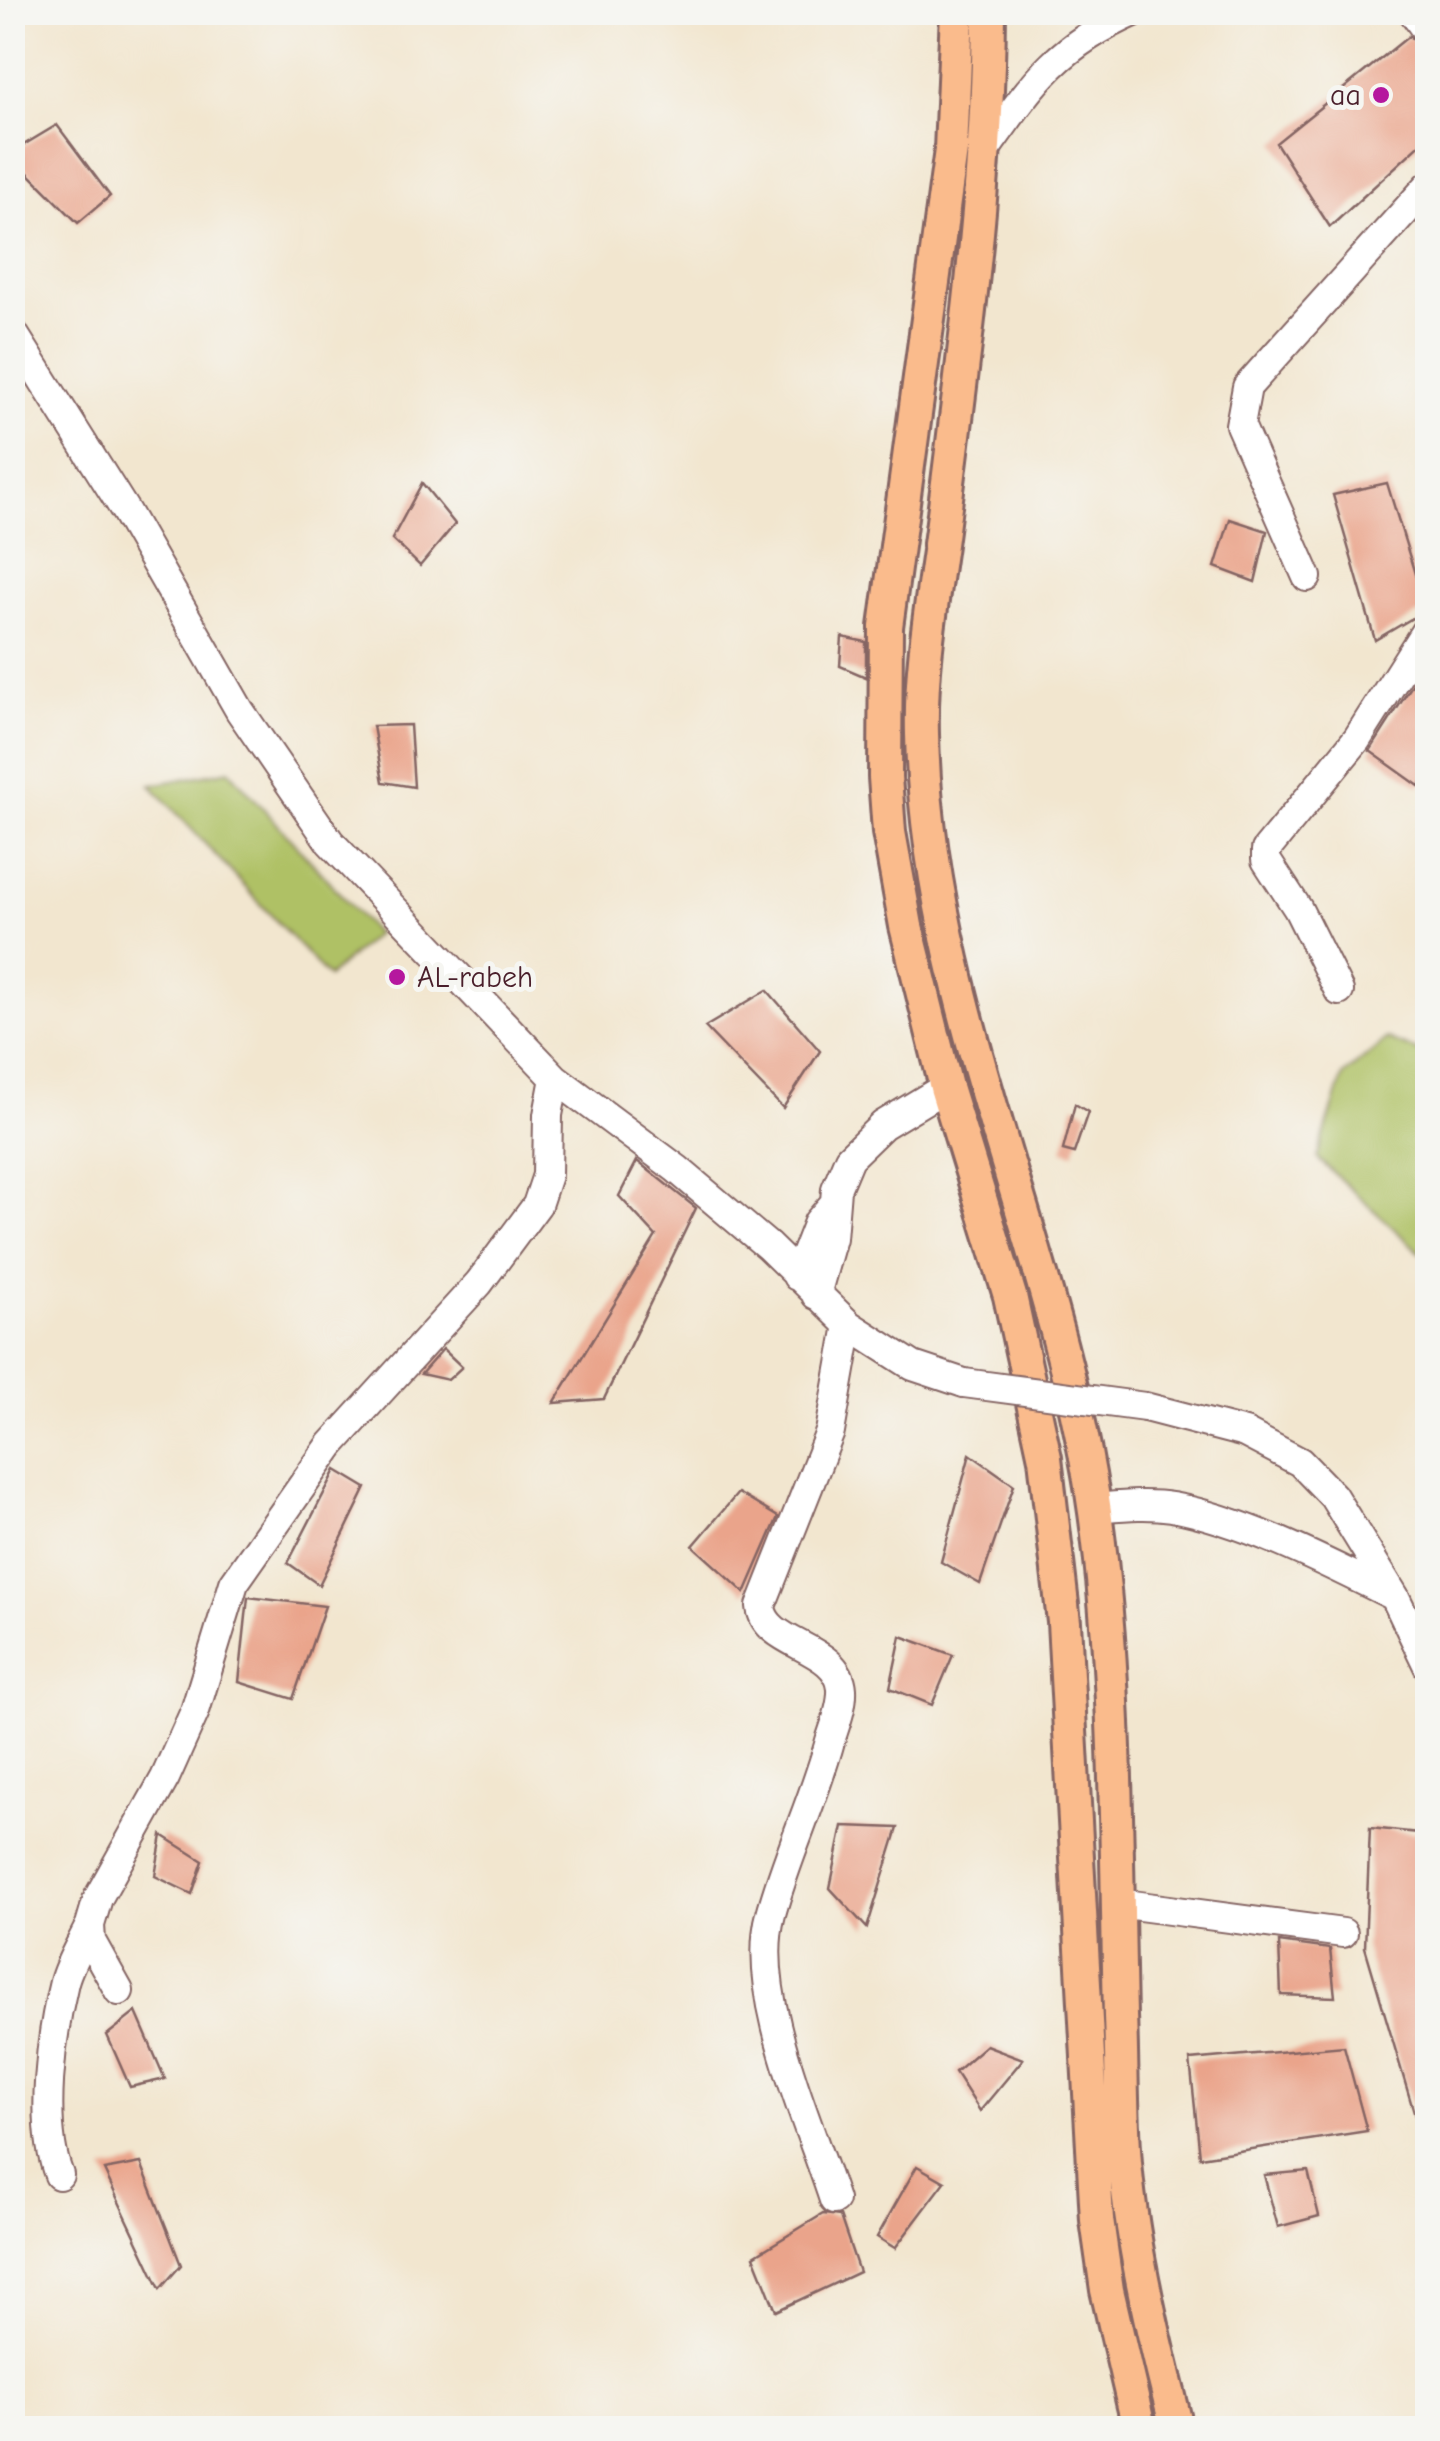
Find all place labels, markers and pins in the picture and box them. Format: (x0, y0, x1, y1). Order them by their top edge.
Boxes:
place label: aa (1330, 78, 1361, 113)
marker: aa (1370, 84, 1392, 106)
place label: AL-rabeh (417, 960, 533, 995)
marker: AL-rabeh (386, 966, 408, 988)

